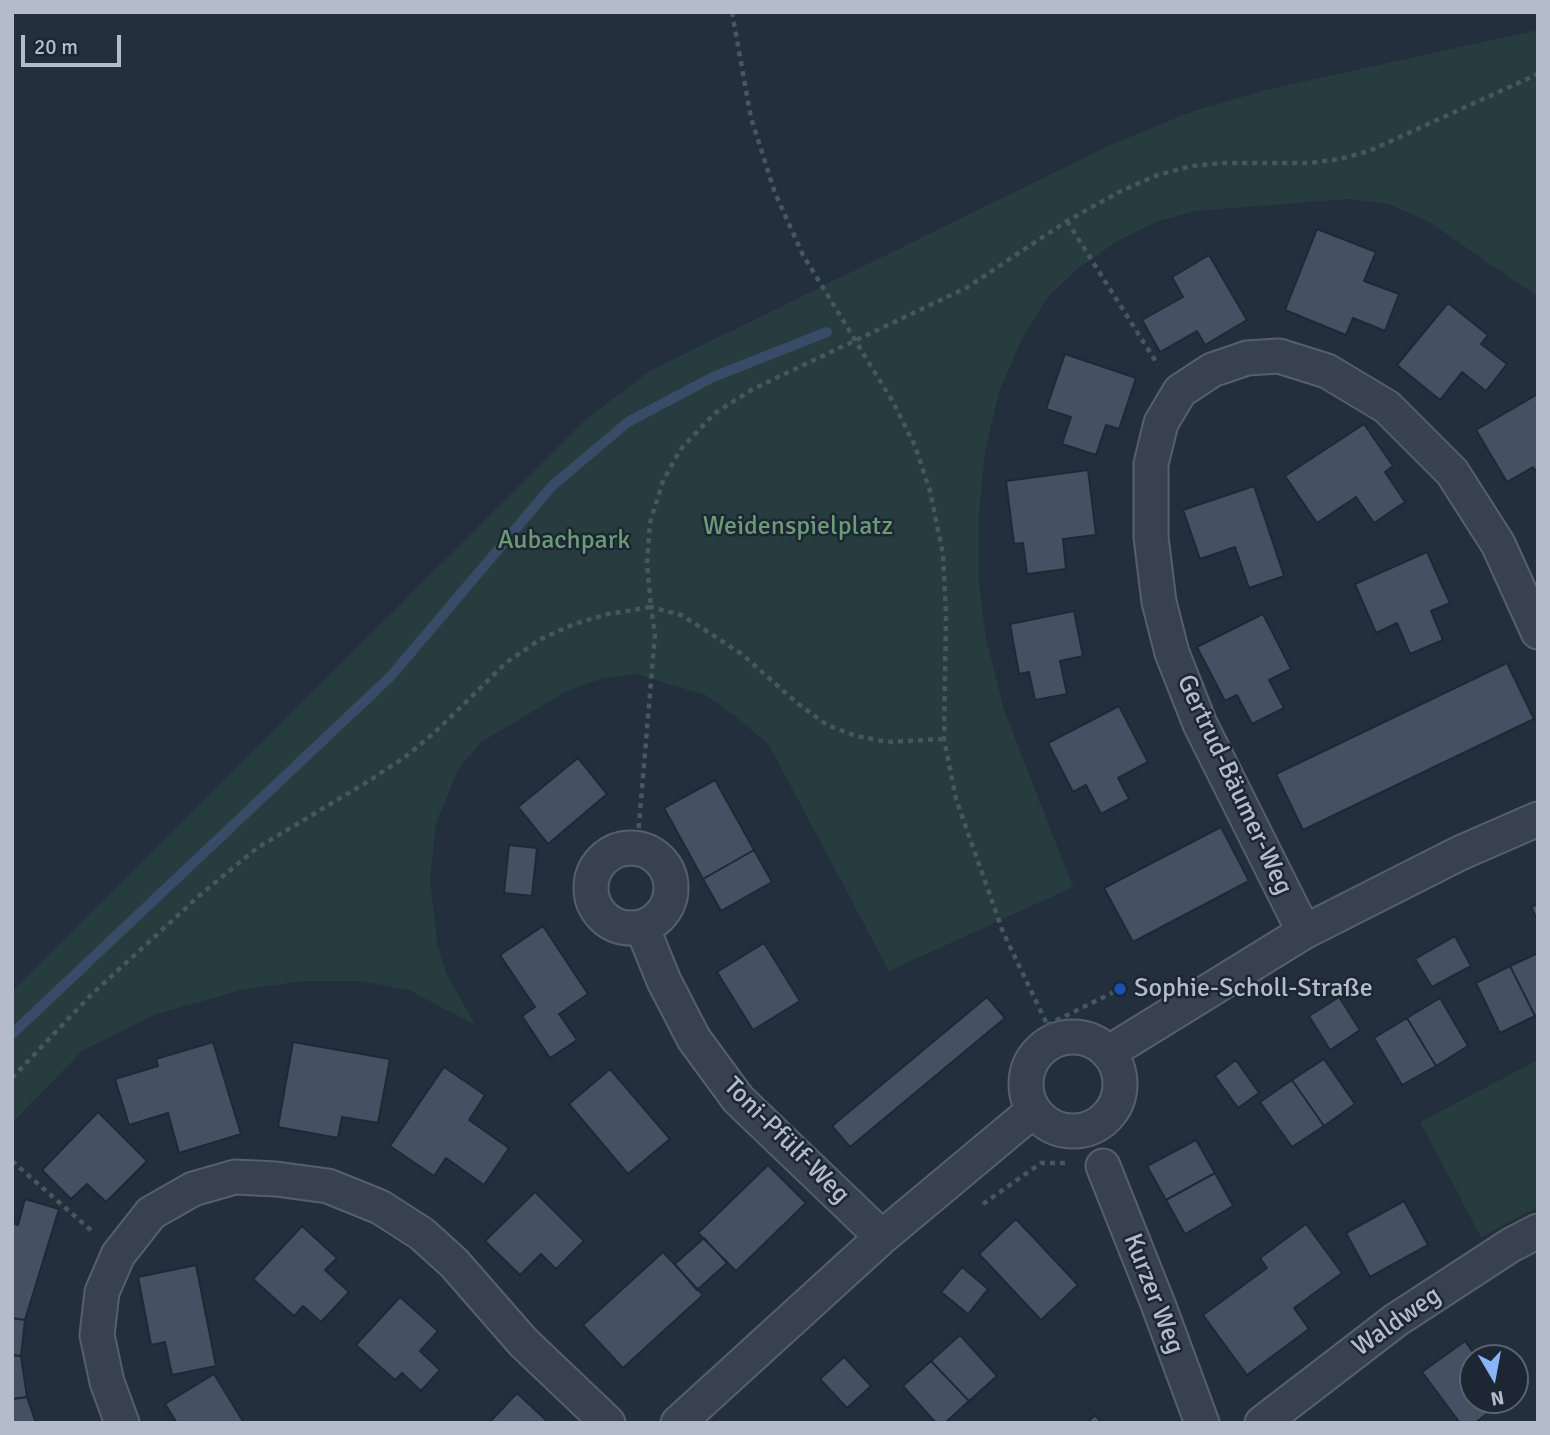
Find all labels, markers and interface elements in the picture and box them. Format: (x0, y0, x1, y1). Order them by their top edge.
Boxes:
scale bar (24, 21, 124, 65)
text: 20 m (34, 34, 78, 60)
park label: Weidenspielplatz (703, 511, 893, 543)
park label: Aubachpark (498, 525, 630, 557)
street label: Gertrud-Bäumer-Weg (1169, 670, 1299, 900)
place label: Sophie-Scholl-Straße (1134, 973, 1373, 1005)
marker: Sophie-Scholl-Straße (1112, 981, 1128, 997)
street label: Toni-Pfülf-Weg (716, 1071, 856, 1211)
street label: Kurzer Weg (1116, 1229, 1190, 1359)
street label: Waldweg (1347, 1280, 1447, 1364)
north arrow (1459, 1344, 1529, 1414)
text: N (1489, 1385, 1506, 1411)

